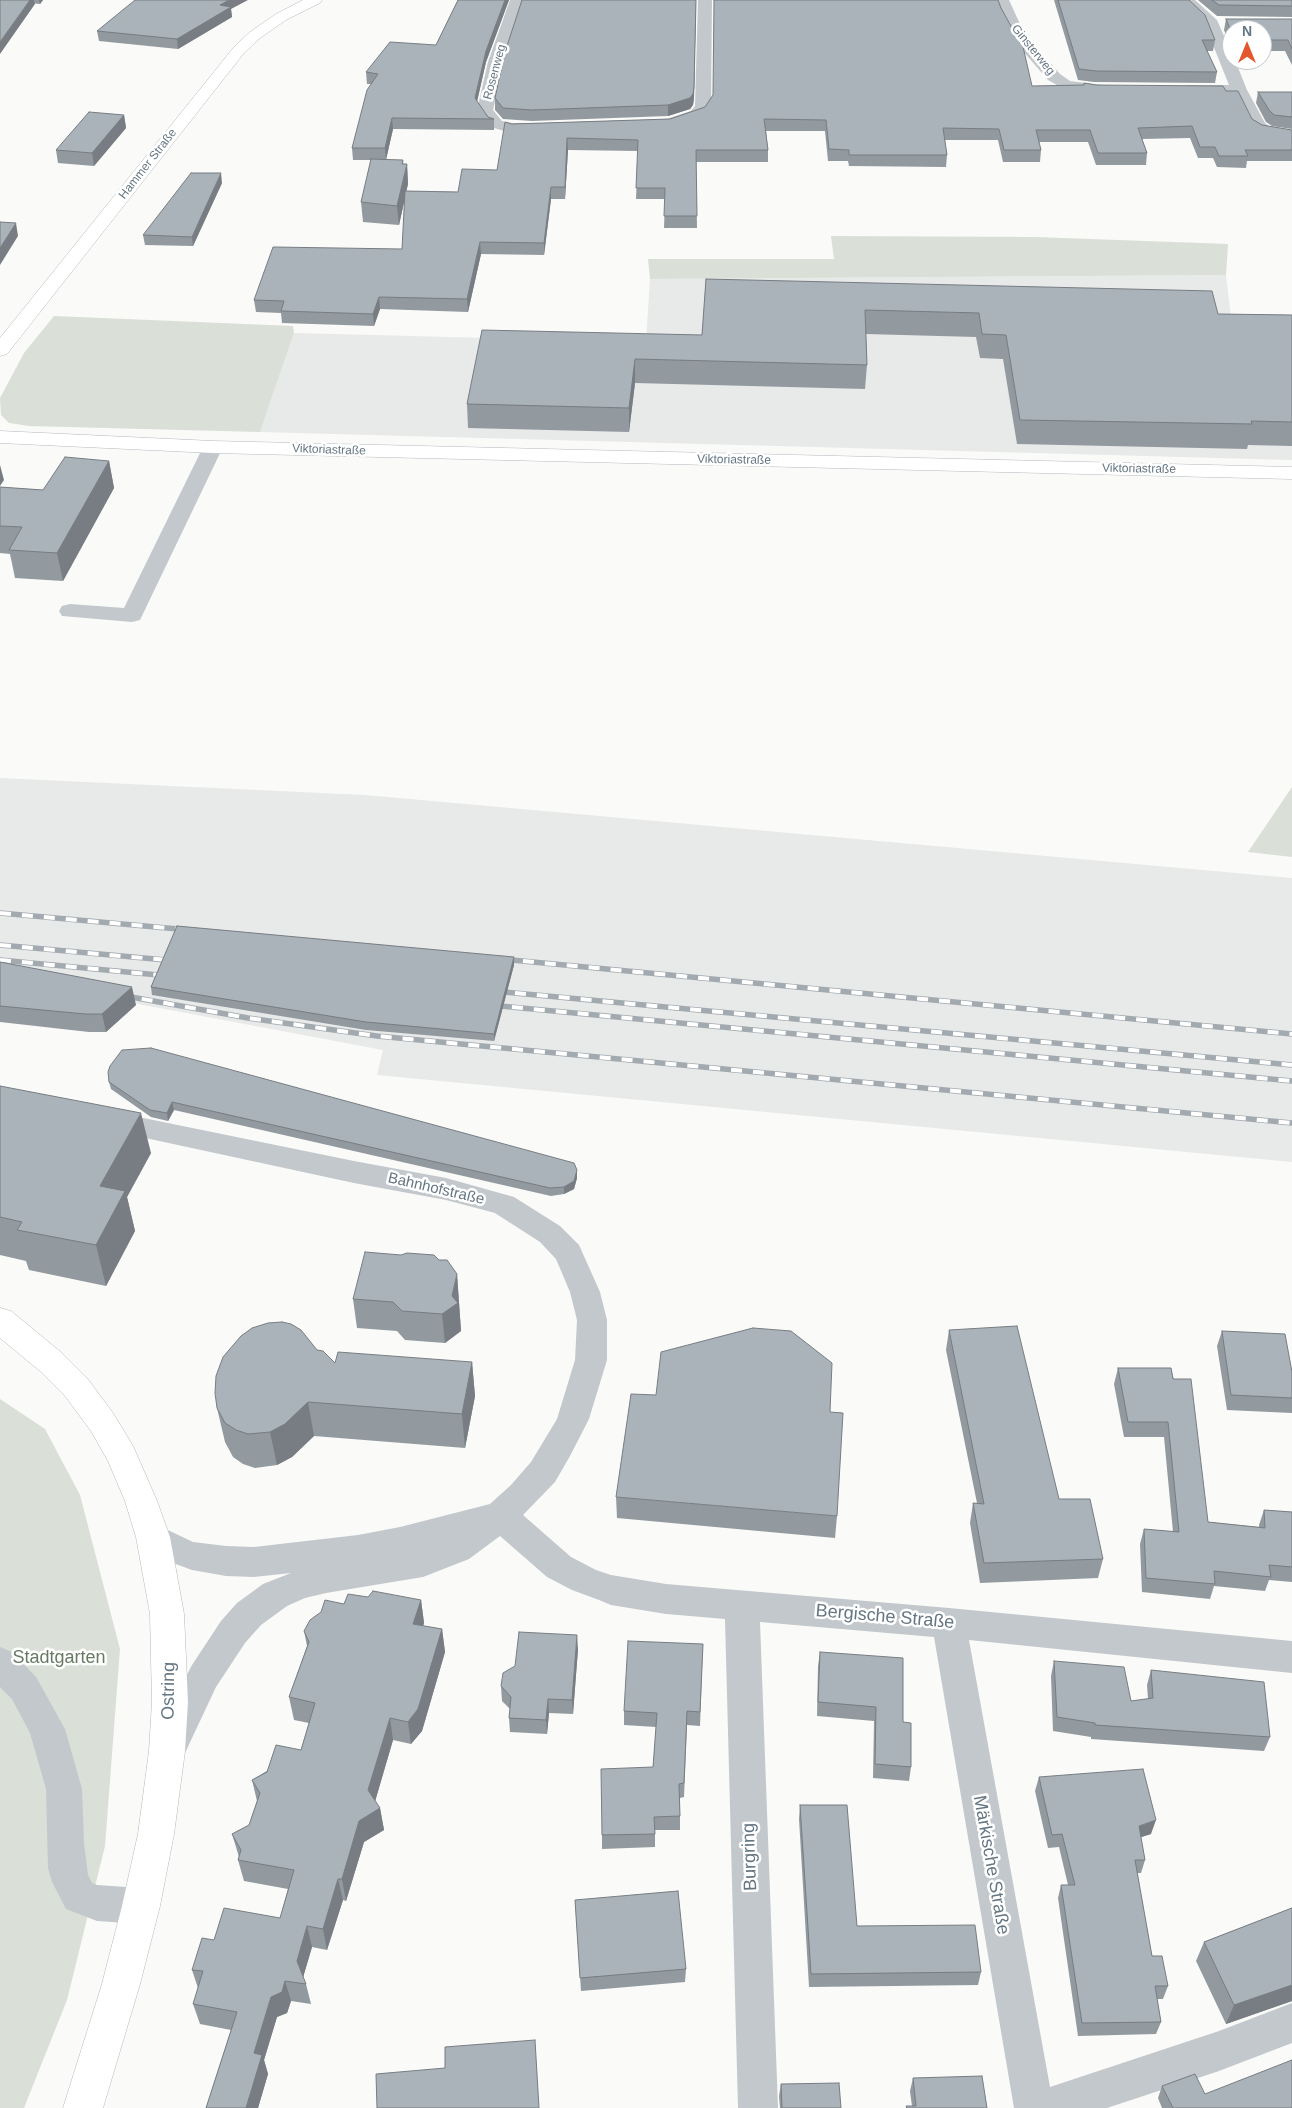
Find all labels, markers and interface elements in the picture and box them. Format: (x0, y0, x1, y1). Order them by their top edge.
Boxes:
north arrow (1222, 20, 1272, 70)
street label: Ginsterweg (1008, 22, 1058, 78)
text: N (1242, 23, 1252, 39)
street label: Rosenweg (481, 43, 509, 101)
street label: Hammer Straße (116, 126, 180, 202)
street label: Viktoriastraße (292, 442, 366, 458)
street label: Viktoriastraße (697, 452, 771, 468)
street label: Viktoriastraße (1102, 461, 1176, 477)
street label: Bahnhofstraße (386, 1169, 486, 1209)
street label: Bergische Straße (815, 1600, 955, 1634)
park label: Stadtgarten (12, 1647, 106, 1669)
street label: Ostring (158, 1662, 180, 1720)
street label: Märkische Straße (968, 1794, 1014, 1936)
street label: Burgring (738, 1823, 762, 1891)

